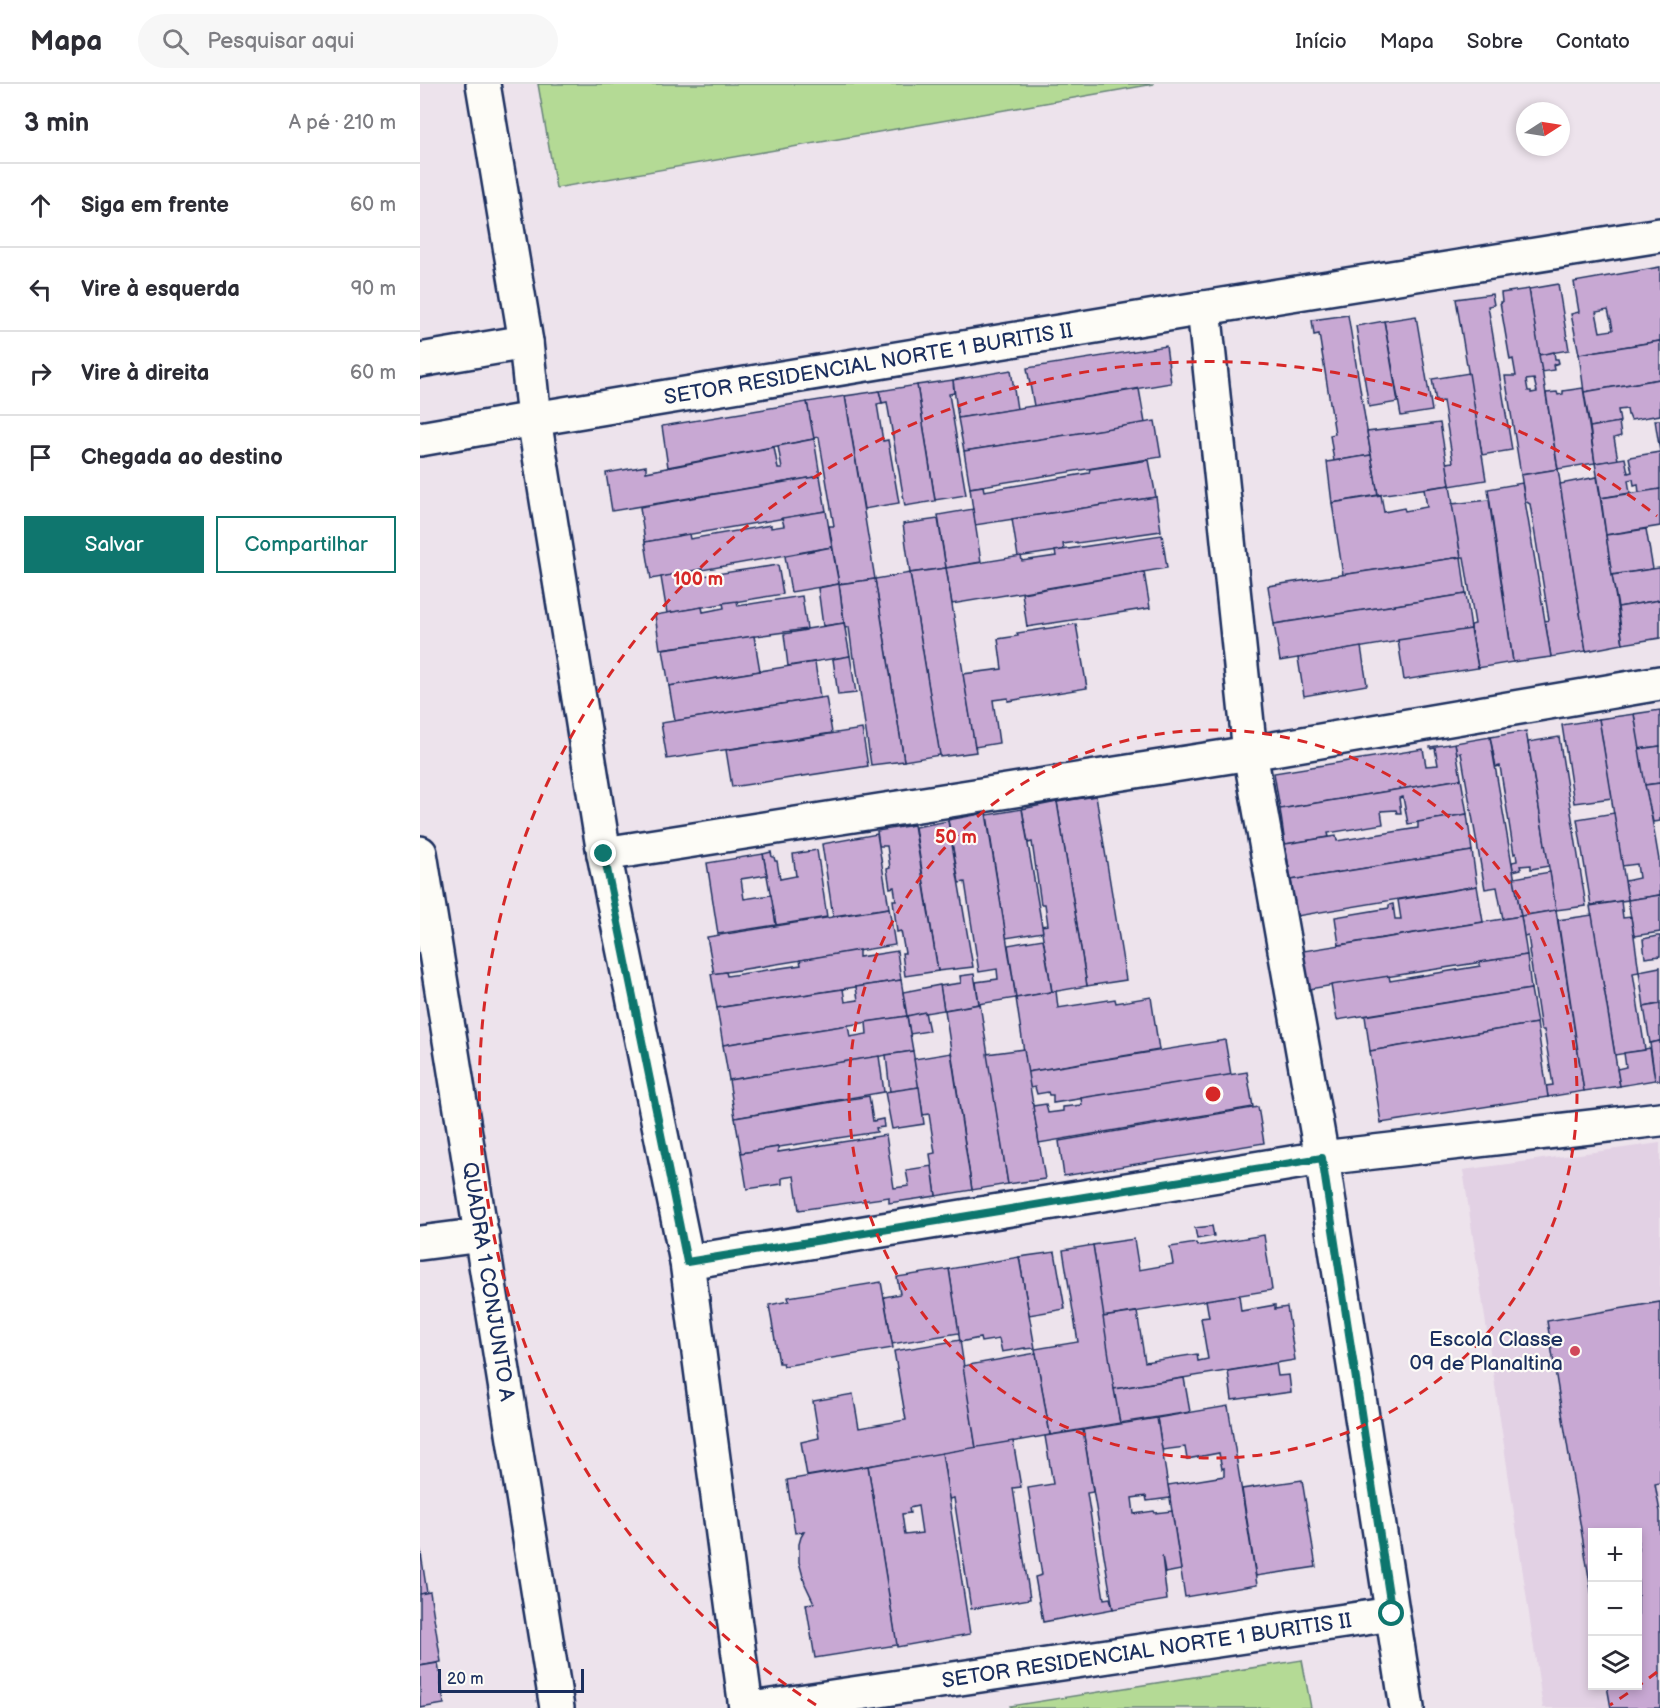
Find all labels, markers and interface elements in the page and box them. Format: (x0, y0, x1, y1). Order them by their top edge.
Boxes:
search box (138, 14, 558, 68)
text: Mapa (30, 25, 102, 58)
icon: search (159, 25, 192, 58)
text: Pesquisar aqui (207, 28, 354, 55)
text: Início (1295, 29, 1347, 54)
text: Mapa (1380, 29, 1434, 54)
text: Sobre (1467, 29, 1523, 54)
text: Contato (1556, 29, 1630, 54)
north arrow (1516, 102, 1570, 156)
text: 3 min (24, 108, 89, 139)
text: A pé · 210 m (289, 111, 396, 135)
icon: ahead (24, 189, 57, 222)
text: Siga em frente (81, 192, 229, 219)
text: 60 m (350, 193, 396, 217)
icon: left (24, 273, 57, 306)
text: Vire à esquerda (81, 276, 240, 303)
text: 90 m (351, 277, 396, 301)
street label: SETOR RESIDENCIAL NORTE 1 BURITIS II (662, 317, 1075, 410)
icon: right (24, 357, 57, 390)
text: Vire à direita (81, 360, 209, 387)
text: 60 m (350, 361, 396, 385)
icon: arrive (24, 441, 57, 474)
text: Chegada ao destino (81, 444, 283, 471)
button: Salvar (24, 516, 204, 573)
button: Compartilhar (216, 516, 396, 573)
text: 100 m (673, 569, 723, 590)
text: 50 m (935, 827, 977, 848)
route end (590, 840, 616, 866)
centre of rings (1203, 1084, 1223, 1104)
street label: QUADRA 1 CONJUNTO A (457, 1160, 520, 1403)
place label: Escola Classe 09 de Planaltina (1410, 1327, 1563, 1376)
marker: Escola Classe 09 de Planaltina (1568, 1344, 1582, 1358)
map controls (1588, 1528, 1642, 1690)
button: + (1588, 1528, 1642, 1582)
button: − (1588, 1582, 1642, 1636)
route start (1378, 1600, 1404, 1626)
street label: SETOR RESIDENCIAL NORTE 1 BURITIS II (940, 1608, 1353, 1693)
button: layers (1588, 1636, 1642, 1690)
scale bar (438, 1666, 584, 1694)
text: 20 m (447, 1670, 483, 1689)

